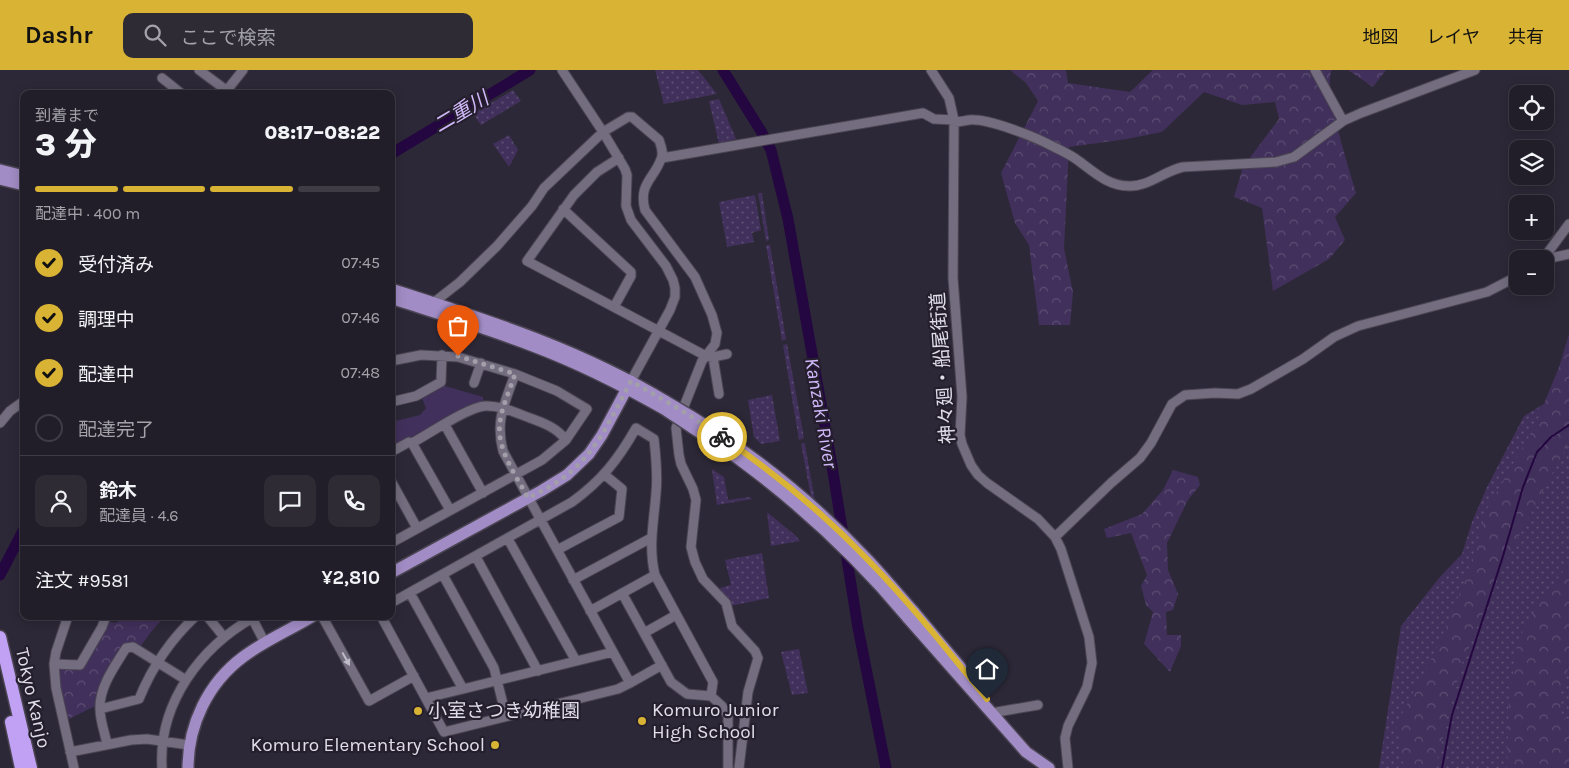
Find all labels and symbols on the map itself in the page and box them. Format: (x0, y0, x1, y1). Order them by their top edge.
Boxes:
water label: 二重川 (429, 86, 494, 137)
street label: 神々廻・船尾街道 (927, 291, 959, 445)
pin (437, 305, 479, 356)
water label: Kanzaki River (800, 356, 842, 471)
courier (697, 412, 747, 462)
street label: Tokyo Kanjo (11, 646, 55, 750)
pin (966, 648, 1008, 699)
one-way arrow (341, 652, 350, 665)
place label: Komuro Junior High School (652, 699, 779, 743)
place label: 小室さつき幼稚園 (428, 700, 580, 722)
marker: 小室さつき幼稚園 (412, 705, 424, 717)
marker: Komuro Junior High School (636, 715, 648, 727)
place label: Komuro Elementary School (251, 734, 485, 756)
marker: Komuro Elementary School (489, 739, 501, 751)

